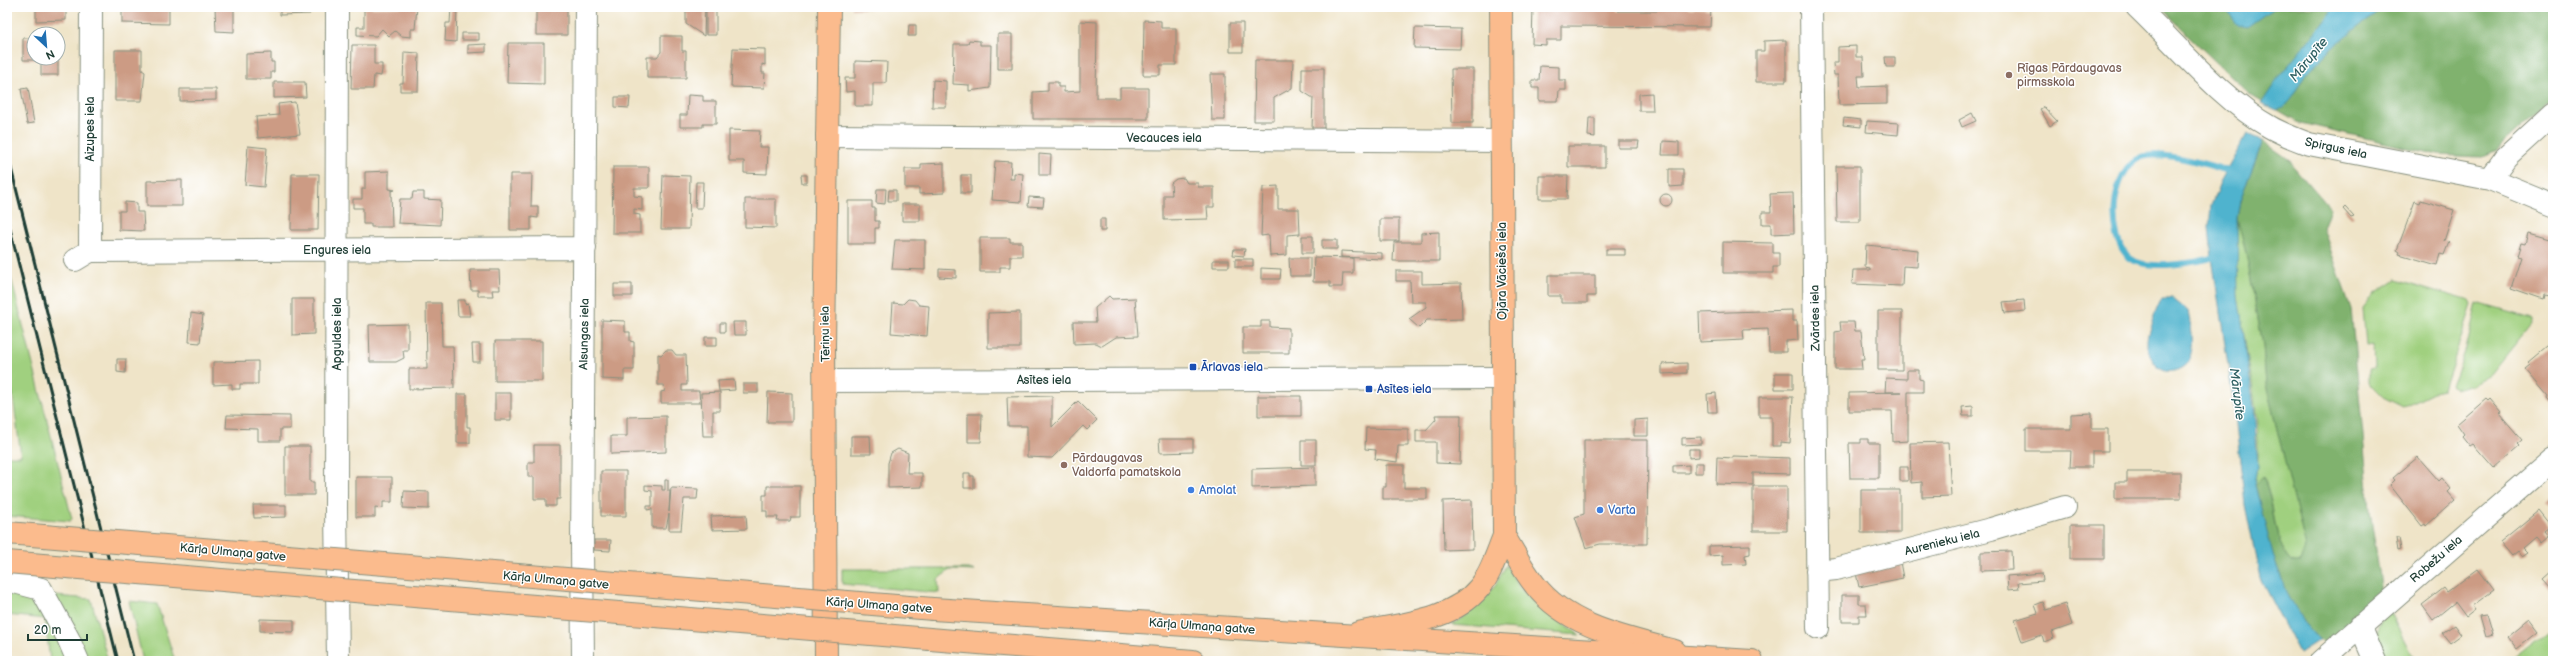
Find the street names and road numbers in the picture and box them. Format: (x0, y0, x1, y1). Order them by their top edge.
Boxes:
street label: Aizupes iela (83, 96, 98, 162)
street label: Vecauces iela (1126, 131, 1202, 146)
street label: Spirgus iela (2303, 135, 2369, 162)
street label: Ojāra Vācieša iela (1495, 222, 1510, 320)
street label: Engures iela (303, 243, 371, 258)
street label: Zvārdes iela (1807, 284, 1824, 352)
street label: Apguldes iela (330, 297, 345, 370)
street label: Alsungas iela (576, 298, 593, 370)
street label: Tēriņu iela (818, 306, 833, 362)
street label: Asītes iela (1017, 373, 1071, 388)
street label: Aurenieku iela (1903, 526, 1981, 559)
street label: Robežu iela (2407, 532, 2466, 586)
street label: Kārļa Ulmaņa gatve (179, 540, 287, 565)
street label: Kārļa Ulmaņa gatve (502, 568, 610, 593)
street label: Kārļa Ulmaņa gatve (825, 594, 933, 617)
street label: Kārļa Ulmaņa gatve (1148, 615, 1256, 638)

